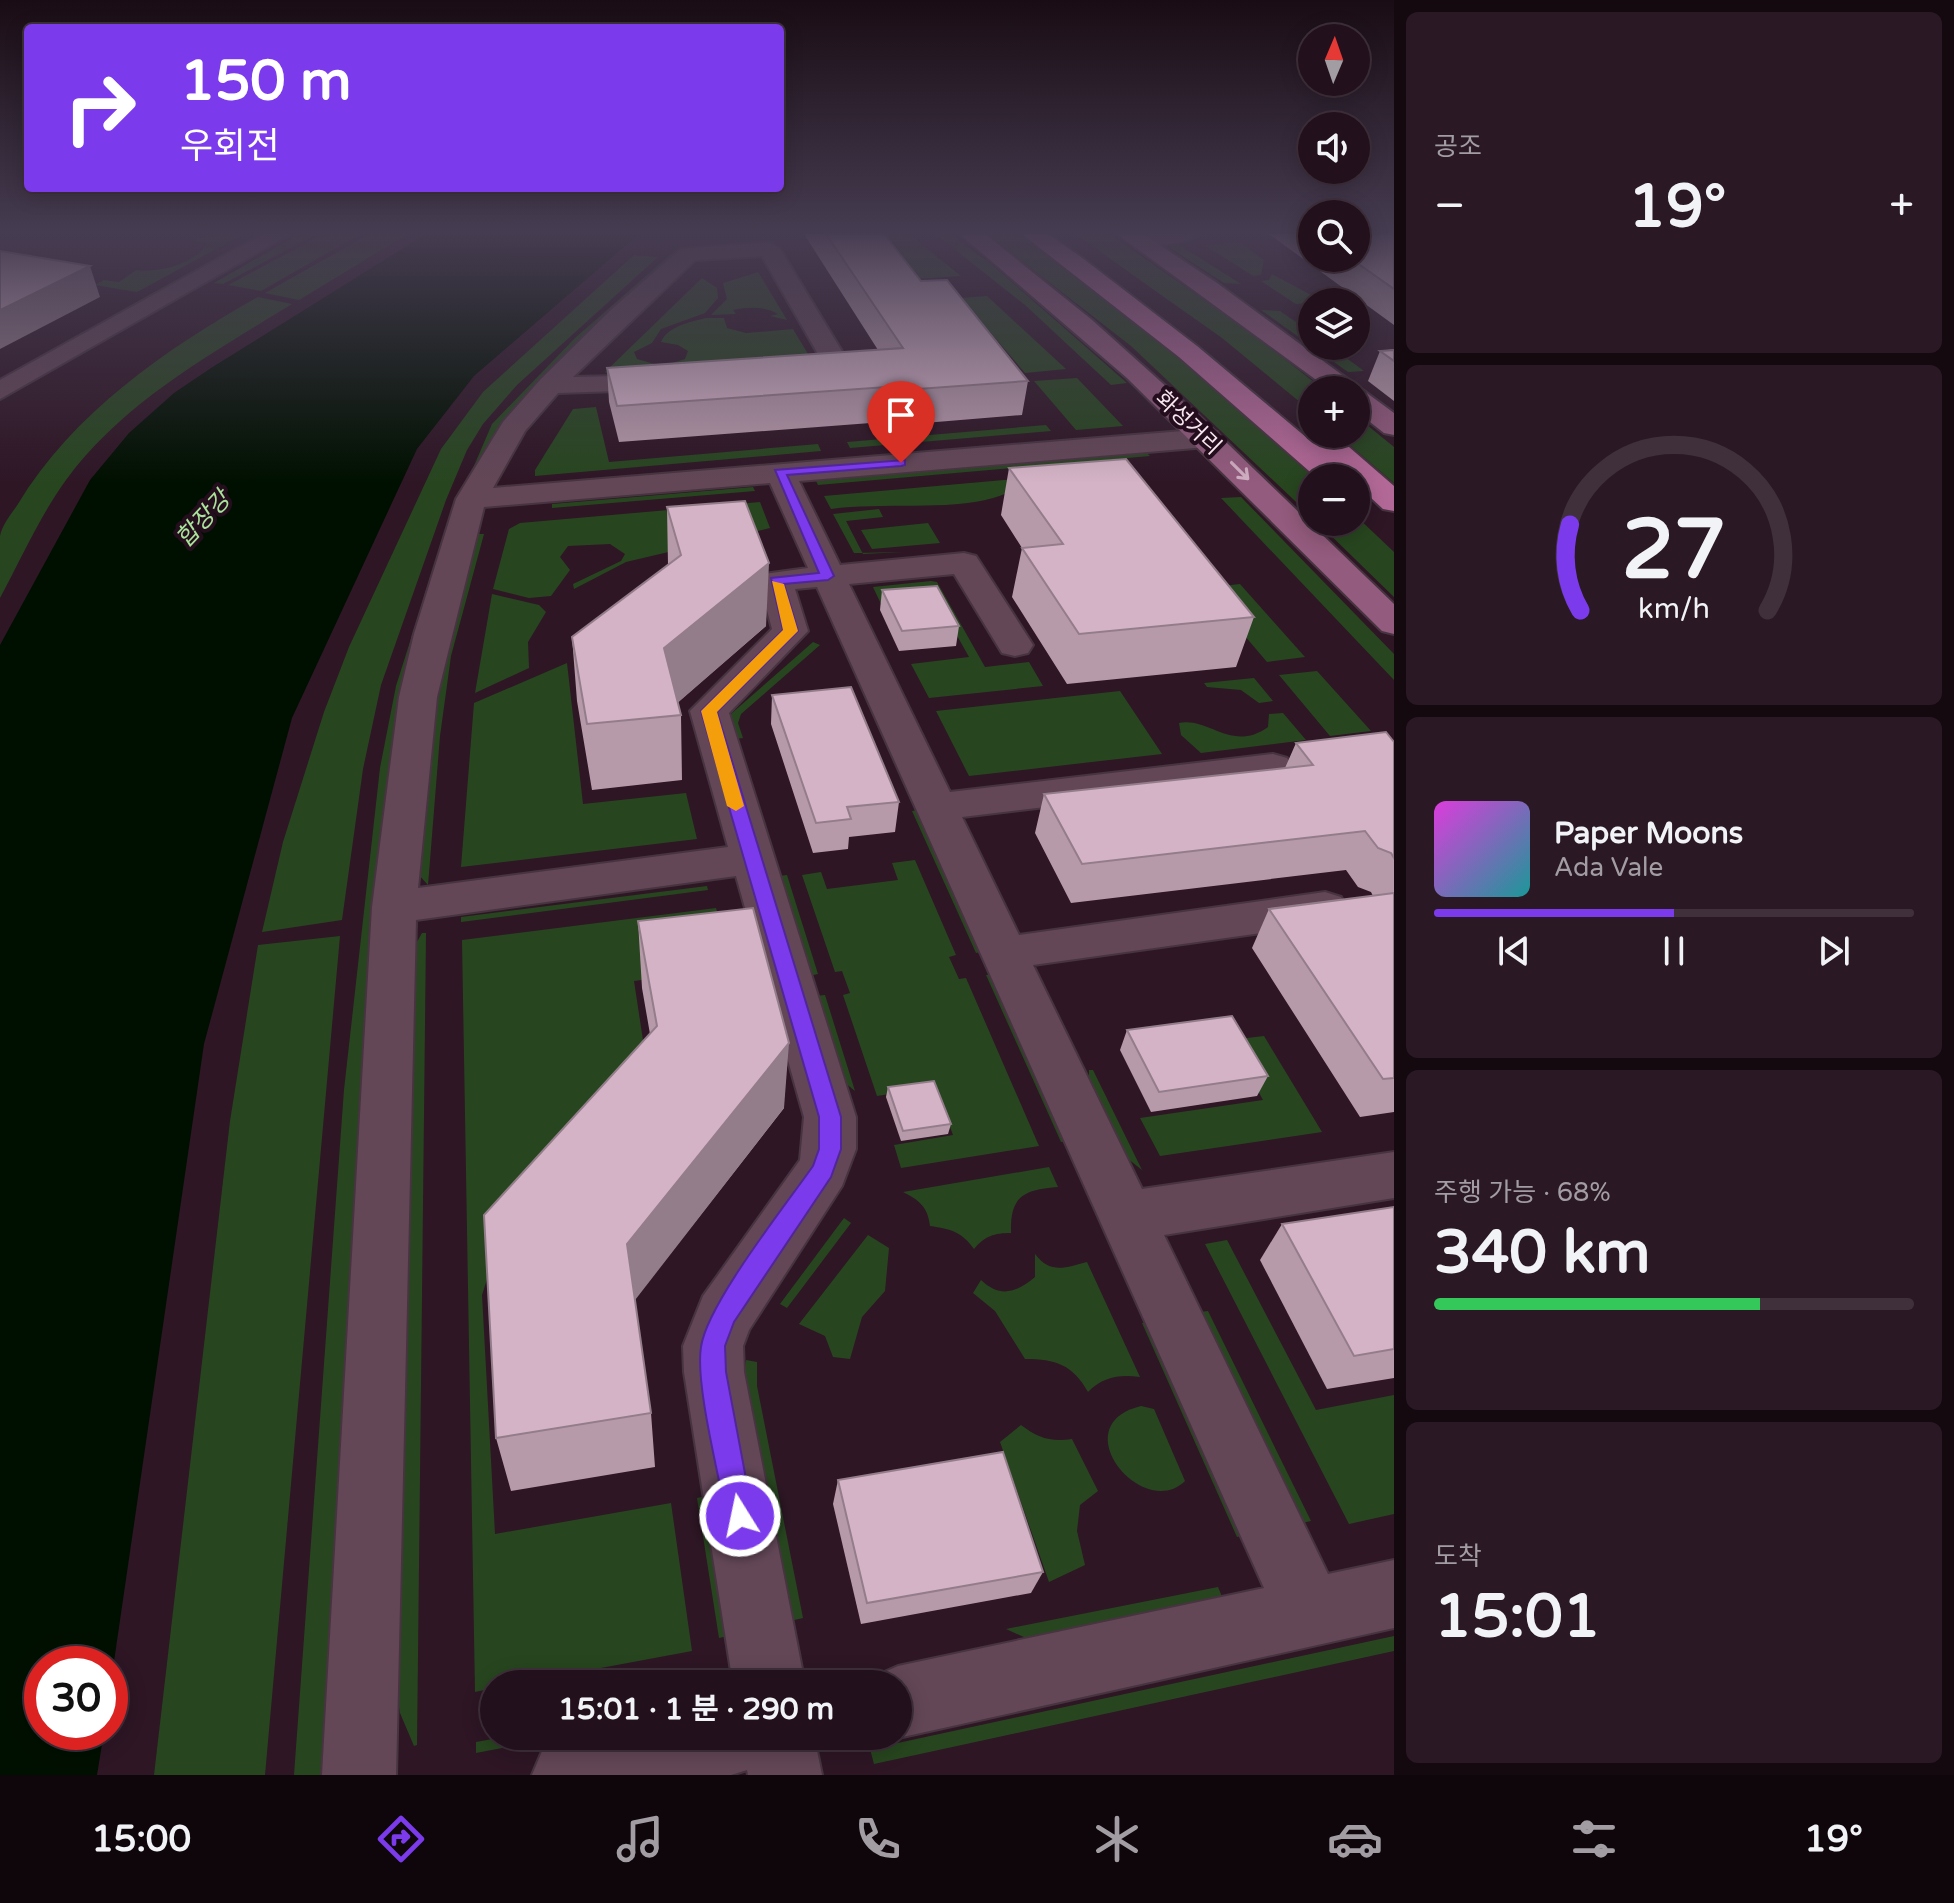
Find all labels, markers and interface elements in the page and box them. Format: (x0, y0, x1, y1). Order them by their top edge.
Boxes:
north arrow (1298, 24, 1370, 96)
map controls (1298, 24, 1370, 536)
text: 150 m (180, 48, 351, 115)
icon: right (48, 56, 152, 160)
button: sound (1298, 112, 1370, 184)
text: 우회전 (180, 125, 279, 168)
text: 공조 (1434, 131, 1482, 162)
text: 19° (1628, 171, 1726, 243)
text: − (1434, 180, 1465, 233)
text: + (1889, 180, 1914, 233)
button: search (1298, 200, 1370, 272)
button: layers (1298, 288, 1370, 360)
button: + (1298, 376, 1370, 448)
pin (867, 381, 935, 463)
street label: 화성거리 (1150, 385, 1226, 460)
icon: arrive (879, 393, 923, 437)
one-way arrow (1229, 460, 1249, 480)
button: − (1298, 464, 1370, 536)
water label: 합장강 (170, 483, 239, 553)
text: 27 (1622, 500, 1726, 600)
text: km/h (1638, 592, 1710, 626)
text: Paper Moons (1554, 815, 1743, 852)
text: Ada Vale (1554, 852, 1663, 883)
icon: previous (1492, 929, 1536, 973)
icon: pause (1652, 929, 1696, 973)
icon: next (1812, 929, 1856, 973)
text: 주행 가능 · 68% (1434, 1177, 1611, 1208)
text: 340 km (1434, 1217, 1650, 1289)
position arrow (698, 1474, 782, 1558)
text: 도착 (1434, 1541, 1482, 1572)
text: 15:01 (1434, 1581, 1600, 1653)
speed limit sign: 30 (24, 1646, 128, 1750)
text: 15:01 · 1 분 · 290 m (558, 1691, 834, 1728)
icon: directions (373, 1811, 429, 1867)
icon: music (612, 1811, 668, 1867)
icon: phone (850, 1811, 906, 1867)
icon: climate (1089, 1811, 1145, 1867)
icon: car (1327, 1811, 1383, 1867)
icon: filters (1566, 1811, 1622, 1867)
text: 15:00 (91, 1818, 191, 1861)
text: 19° (1804, 1818, 1863, 1861)

